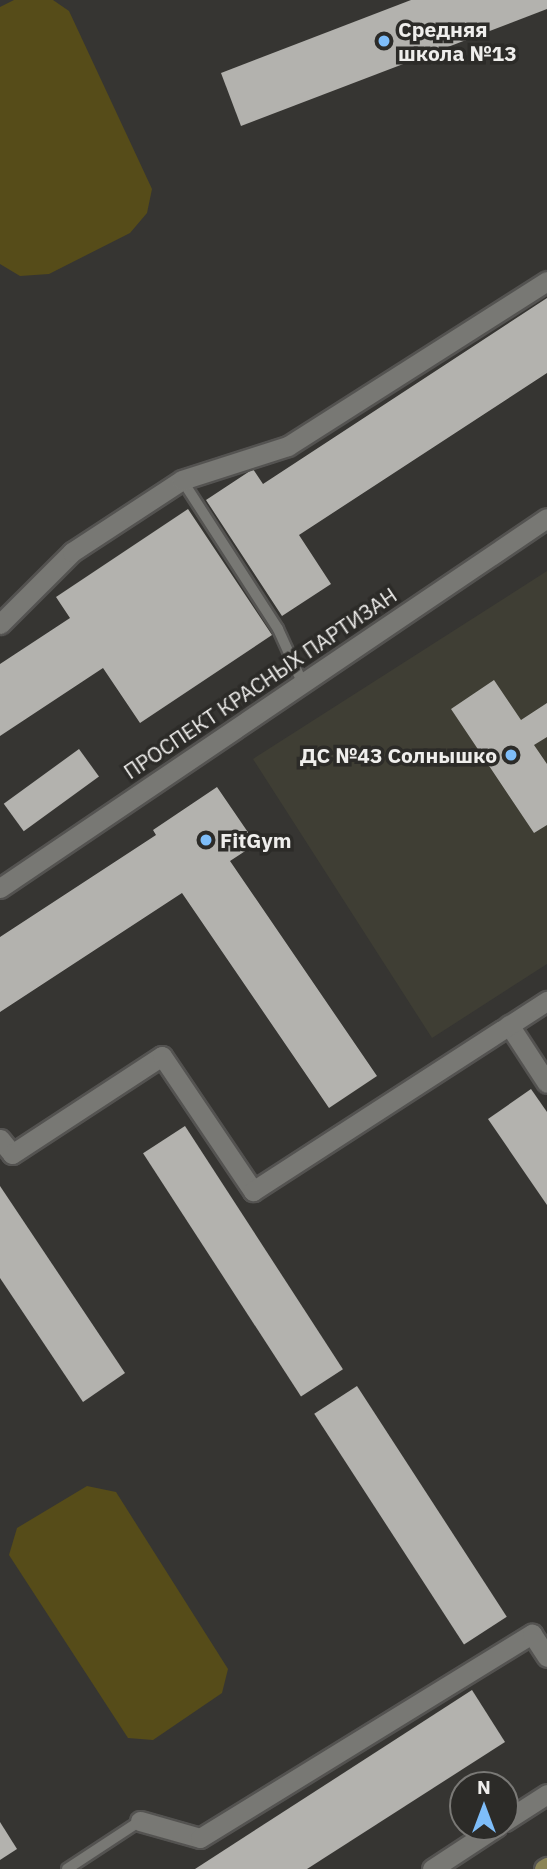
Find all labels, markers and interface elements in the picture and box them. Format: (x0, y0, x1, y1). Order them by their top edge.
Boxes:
place label: Средняя школа №13 (398, 16, 517, 66)
marker: Средняя школа №13 (376, 33, 392, 49)
street label: ПРОСПЕКТ КРАСНЫХ ПАРТИЗАН (119, 582, 401, 784)
place label: ДС №43 Солнышко (300, 742, 497, 768)
marker: ДС №43 Солнышко (503, 747, 519, 763)
place label: FitGym (220, 827, 291, 853)
marker: FitGym (198, 832, 214, 848)
north arrow (449, 1771, 519, 1841)
text: N (477, 1775, 491, 1799)

